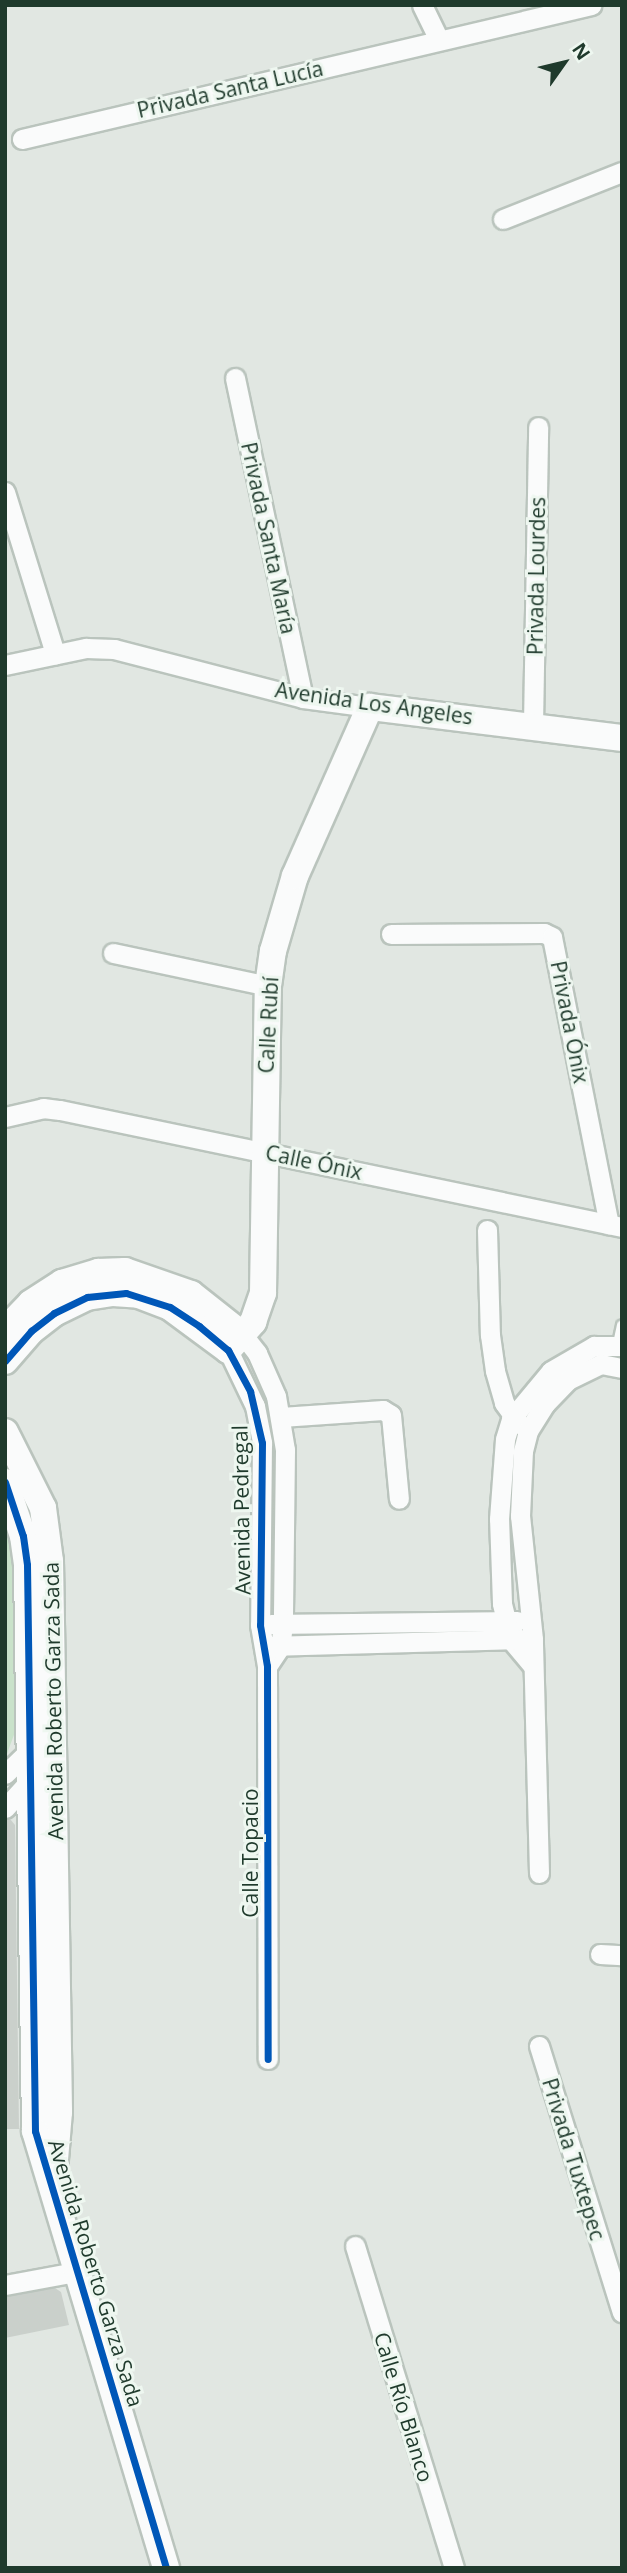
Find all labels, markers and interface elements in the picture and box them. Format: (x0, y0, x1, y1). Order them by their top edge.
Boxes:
north arrow (529, 28, 599, 98)
text: N (566, 38, 597, 65)
street label: Privada Santa Lucía (135, 55, 325, 123)
street label: Privada Santa María (236, 440, 302, 636)
street label: Privada Lourdes (522, 497, 550, 655)
street label: Avenida Los Angeles (274, 677, 474, 729)
street label: Privada Ónix (546, 959, 594, 1085)
street label: Calle Rubí (253, 976, 283, 1074)
street label: Calle Ónix (263, 1139, 365, 1185)
street label: Avenida Pedregal (227, 1425, 255, 1595)
street label: Avenida Roberto Garza Sada (38, 1562, 68, 1840)
street label: Calle Topacio (237, 1788, 263, 1918)
street label: Privada Tuxtepec (537, 2075, 611, 2243)
street label: Avenida Roberto Garza Sada (43, 2136, 149, 2410)
street label: Calle Río Blanco (369, 2329, 439, 2485)

